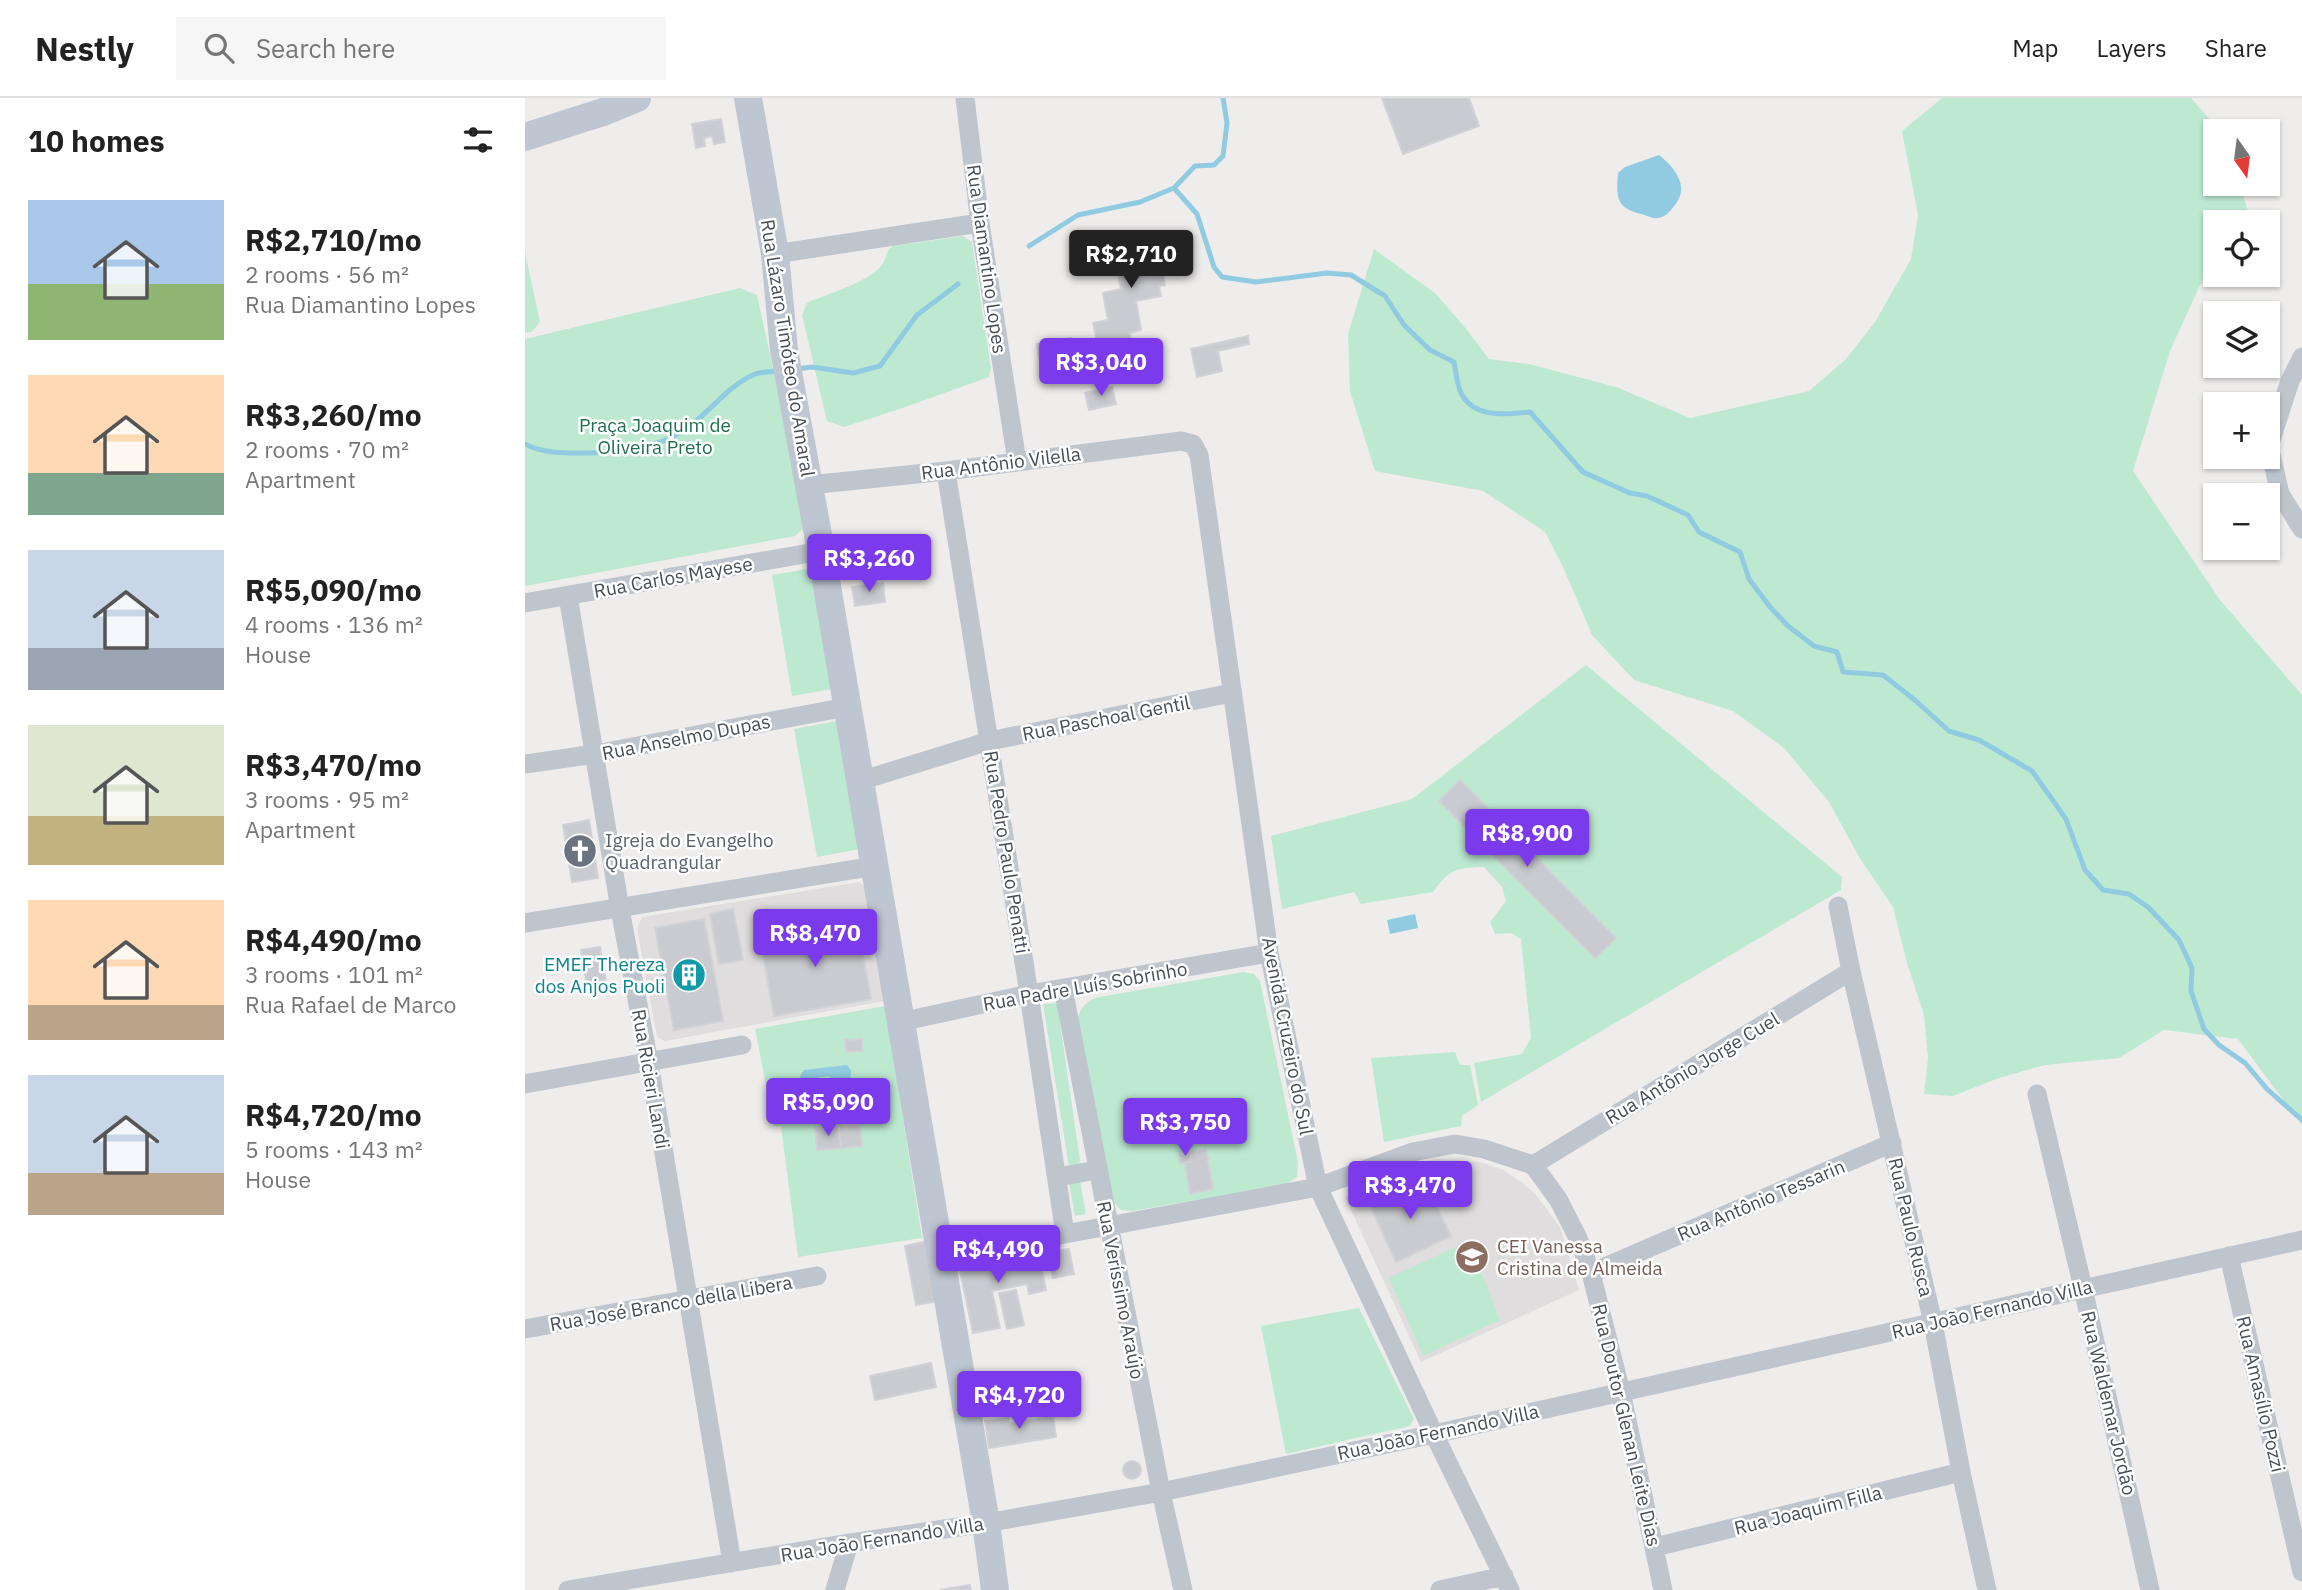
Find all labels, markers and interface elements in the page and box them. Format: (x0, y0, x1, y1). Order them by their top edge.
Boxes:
search box (176, 17, 666, 80)
text: Nestly (35, 27, 134, 70)
icon: search (200, 29, 238, 67)
text: Search here (256, 31, 395, 65)
text: Map (2012, 32, 2059, 64)
text: Layers (2097, 32, 2167, 64)
text: Share (2205, 32, 2267, 64)
north arrow (2203, 119, 2280, 196)
map controls (2203, 119, 2280, 560)
text: 10 homes (28, 121, 165, 160)
icon: filters (459, 121, 497, 159)
street label: Rua Diamantino Lopes (962, 163, 1012, 355)
button: locate (2203, 210, 2280, 287)
street label: Rua Lázaro Timóteo do Amaral (756, 217, 820, 479)
text: R$2,710/mo (245, 220, 422, 259)
icon: home (84, 228, 168, 312)
pin: R$2,710 (1066, 230, 1196, 290)
text: R$2,710 (1085, 238, 1177, 268)
text: 2 rooms · 56 m² (245, 259, 409, 289)
text: Rua Diamantino Lopes (245, 289, 476, 319)
button: layers (2203, 301, 2280, 378)
pin: R$3,040 (1036, 338, 1166, 398)
text: R$3,040 (1055, 346, 1147, 376)
button: + (2203, 392, 2280, 469)
text: R$3,260/mo (245, 395, 422, 434)
icon: home (84, 403, 168, 487)
park label: Praça Joaquim de Oliveira Preto (579, 413, 731, 459)
text: 2 rooms · 70 m² (245, 434, 409, 464)
street label: Rua Antônio Vilella (920, 441, 1082, 485)
text: Apartment (245, 464, 356, 494)
button: − (2203, 483, 2280, 560)
pin: R$3,260 (804, 534, 934, 594)
text: R$3,260 (823, 542, 915, 572)
street label: Rua Carlos Mayese (592, 551, 754, 603)
text: R$5,090/mo (245, 570, 422, 609)
icon: home (84, 578, 168, 662)
text: 4 rooms · 136 m² (245, 609, 423, 639)
text: House (245, 639, 311, 669)
street label: Rua Paschoal Gentil (1020, 690, 1192, 746)
street label: Rua Anselmo Dupas (600, 709, 772, 765)
text: R$3,470/mo (245, 745, 422, 784)
street label: Rua Pedro Paulo Penatti (979, 749, 1035, 955)
icon: home (84, 753, 168, 837)
text: 3 rooms · 95 m² (245, 784, 409, 814)
pin: R$8,900 (1462, 810, 1592, 869)
text: Apartment (245, 814, 356, 844)
text: R$8,900 (1481, 817, 1573, 847)
place label: Igreja do Evangelho Quadrangular (605, 828, 774, 874)
church icon: Igreja do Evangelho Quadrangular (561, 832, 599, 870)
pin: R$8,470 (750, 910, 880, 969)
text: R$8,470 (769, 917, 861, 947)
text: R$4,490/mo (245, 920, 422, 959)
icon: home (84, 928, 168, 1012)
street label: Avenida Cruzeiro do Sul (1257, 935, 1319, 1137)
place label: EMEF Thereza dos Anjos Puoli (535, 952, 665, 998)
building icon: EMEF Thereza dos Anjos Puoli (670, 956, 708, 994)
street label: Rua Padre Luís Sobrinho (981, 956, 1189, 1016)
text: 3 rooms · 101 m² (245, 959, 423, 989)
text: Rua Rafael de Marco (245, 989, 456, 1019)
street label: Rua Ricieri Landi (627, 1007, 675, 1151)
street label: Rua Antônio Jorge Cuel (1601, 1007, 1783, 1129)
pin: R$5,090 (763, 1079, 893, 1138)
text: R$5,090 (782, 1086, 874, 1116)
text: R$4,720/mo (245, 1095, 422, 1134)
pin: R$3,750 (1120, 1098, 1250, 1158)
icon: home (84, 1103, 168, 1187)
text: R$3,750 (1139, 1106, 1231, 1136)
text: 5 rooms · 143 m² (245, 1134, 423, 1164)
street label: Rua Antônio Tessarin (1674, 1154, 1848, 1246)
street label: Rua Paulo Rusca (1883, 1155, 1939, 1299)
pin: R$3,470 (1345, 1162, 1475, 1221)
text: House (245, 1164, 311, 1194)
text: R$3,470 (1364, 1169, 1456, 1199)
street label: Rua Veríssimo Araújo (1092, 1199, 1150, 1381)
pin: R$4,490 (933, 1226, 1063, 1285)
text: R$4,490 (952, 1233, 1044, 1263)
place label: CEI Vanessa Cristina de Almeida (1497, 1234, 1663, 1280)
school or university icon: CEI Vanessa Cristina de Almeida (1453, 1238, 1491, 1276)
street label: Rua José Branco della Libera (548, 1270, 794, 1336)
street label: Rua João Fernando Villa (1889, 1274, 2095, 1344)
street label: Rua Doutor Glenan Leite Dias (1587, 1301, 1667, 1549)
street label: Rua Waldemar Jordão (2076, 1309, 2142, 1497)
street label: Rua Amasílio Pozzi (2231, 1314, 2291, 1474)
pin: R$4,720 (954, 1372, 1084, 1431)
text: R$4,720 (973, 1379, 1065, 1409)
street label: Rua João Fernando Villa (1335, 1399, 1541, 1465)
street label: Rua Joaquim Filla (1732, 1480, 1884, 1540)
street label: Rua João Fernando Villa (779, 1511, 985, 1567)

